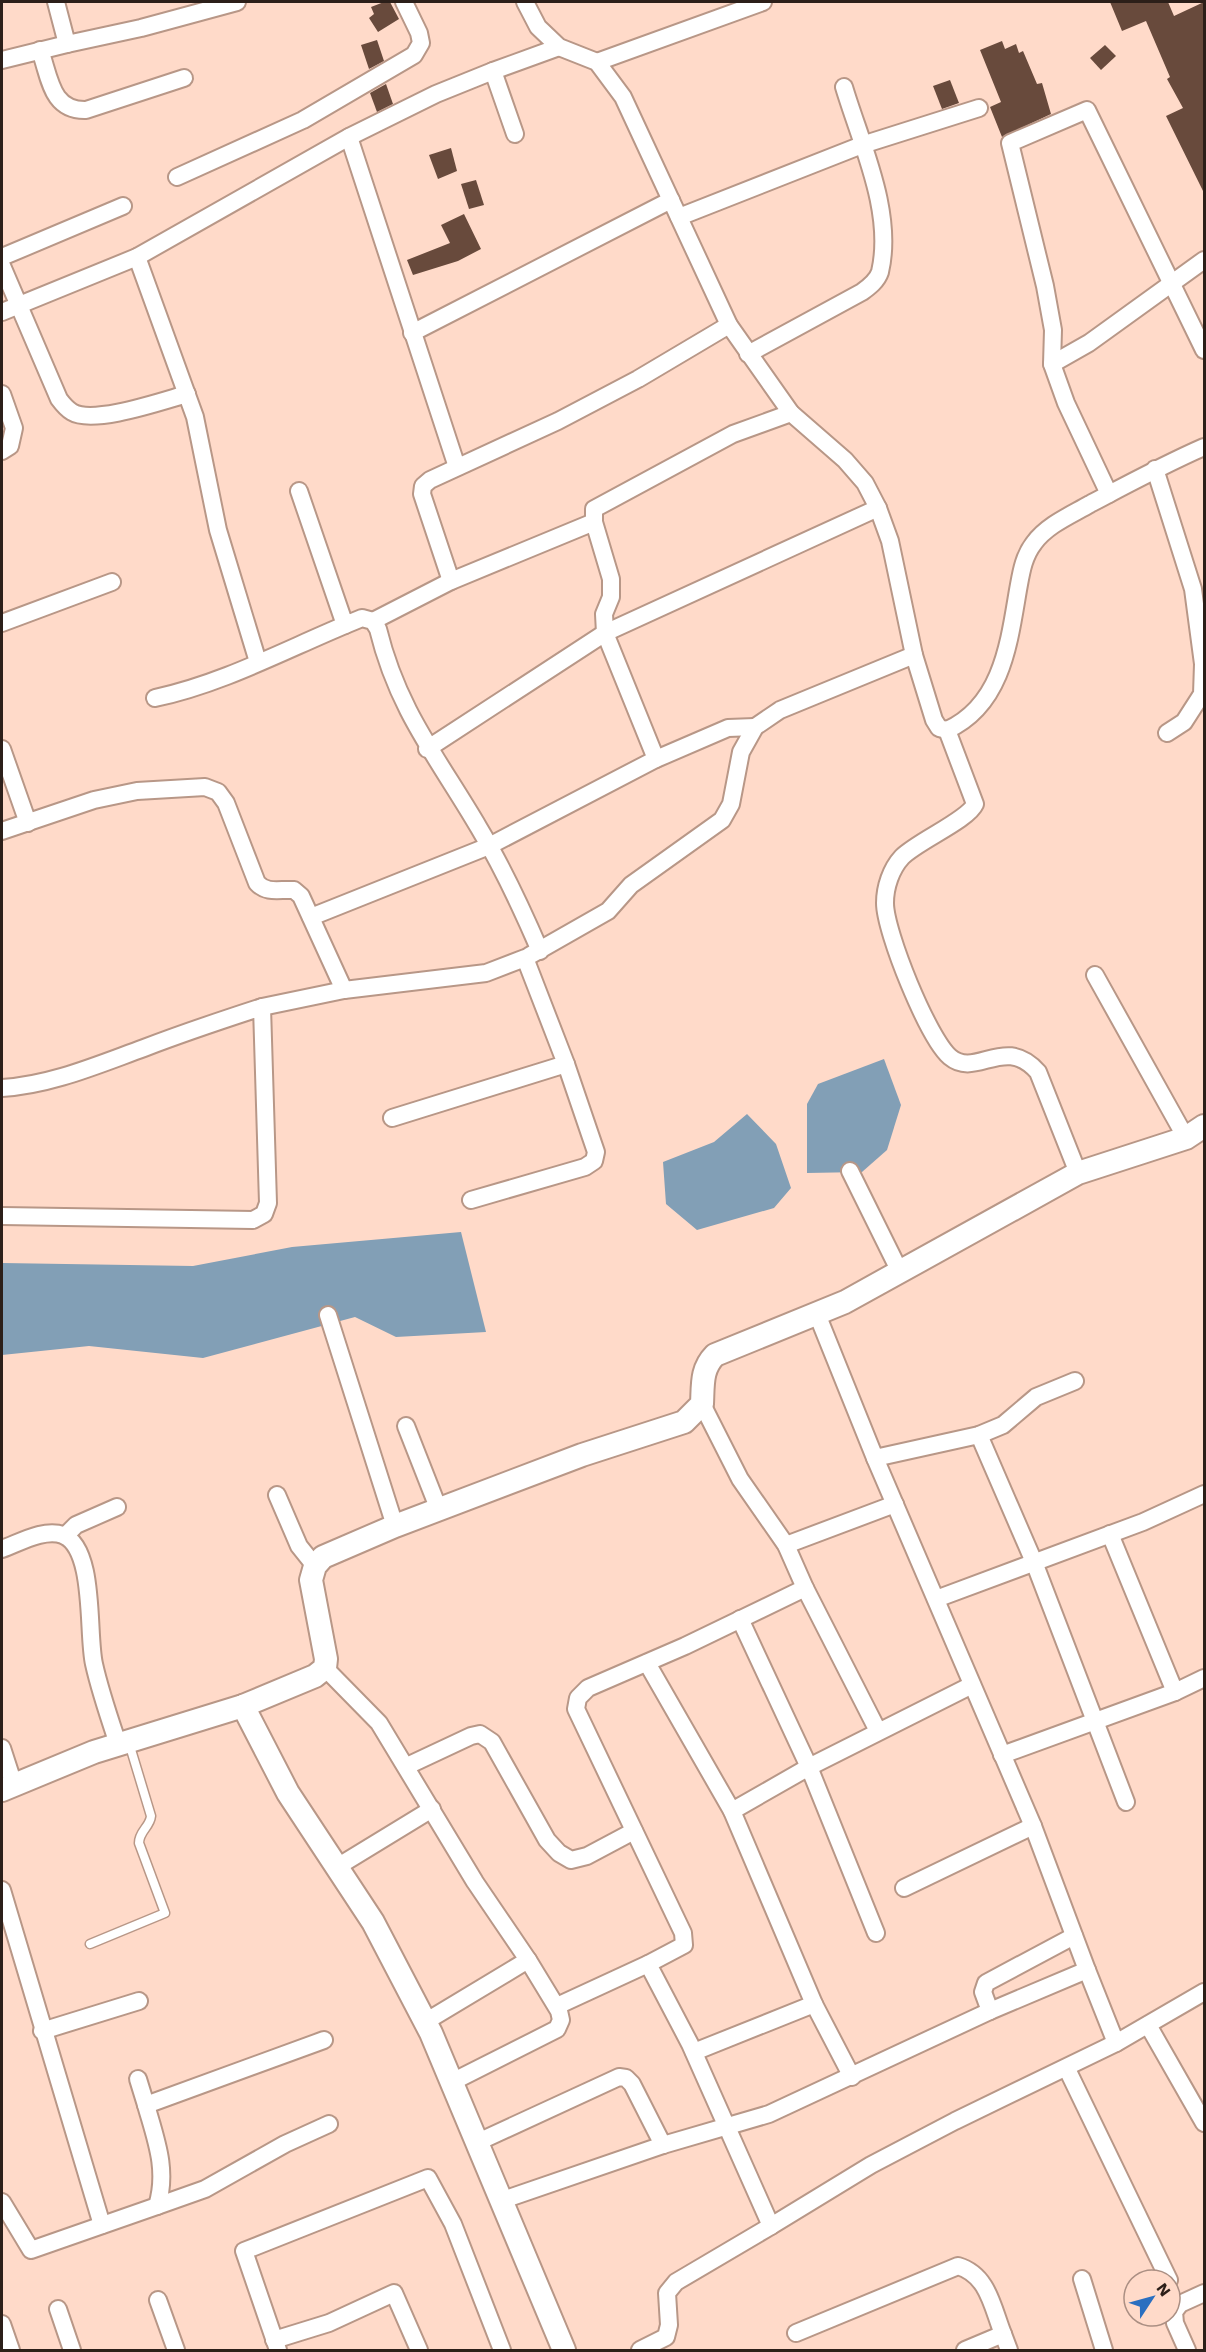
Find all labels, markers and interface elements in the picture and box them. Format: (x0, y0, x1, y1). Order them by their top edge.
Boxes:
north arrow (1122, 2268, 1182, 2328)
text: N (1153, 2279, 1175, 2300)

